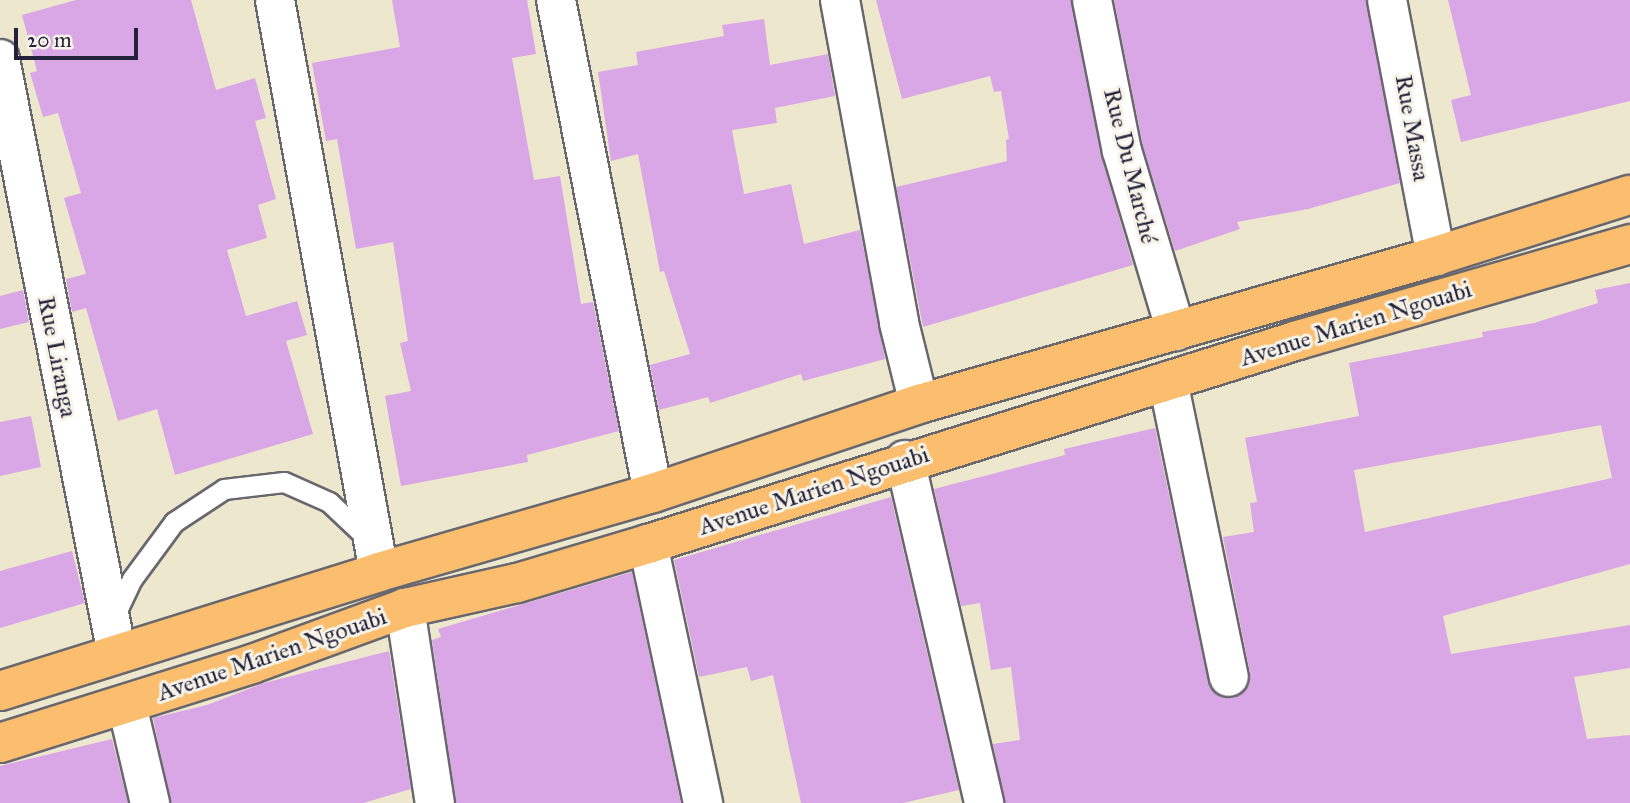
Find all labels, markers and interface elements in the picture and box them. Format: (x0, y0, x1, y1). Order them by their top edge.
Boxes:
scale bar (18, 14, 142, 58)
text: 20 m (27, 27, 72, 53)
street label: Rue Massa (1389, 73, 1435, 183)
street label: Rue Du Marché (1097, 86, 1163, 246)
street label: Avenue Marien Ngouabi (1237, 275, 1475, 373)
street label: Rue Liranga (31, 294, 83, 420)
street label: Avenue Marien Ngouabi (695, 440, 933, 542)
street label: Avenue Marien Ngouabi (154, 602, 390, 708)

